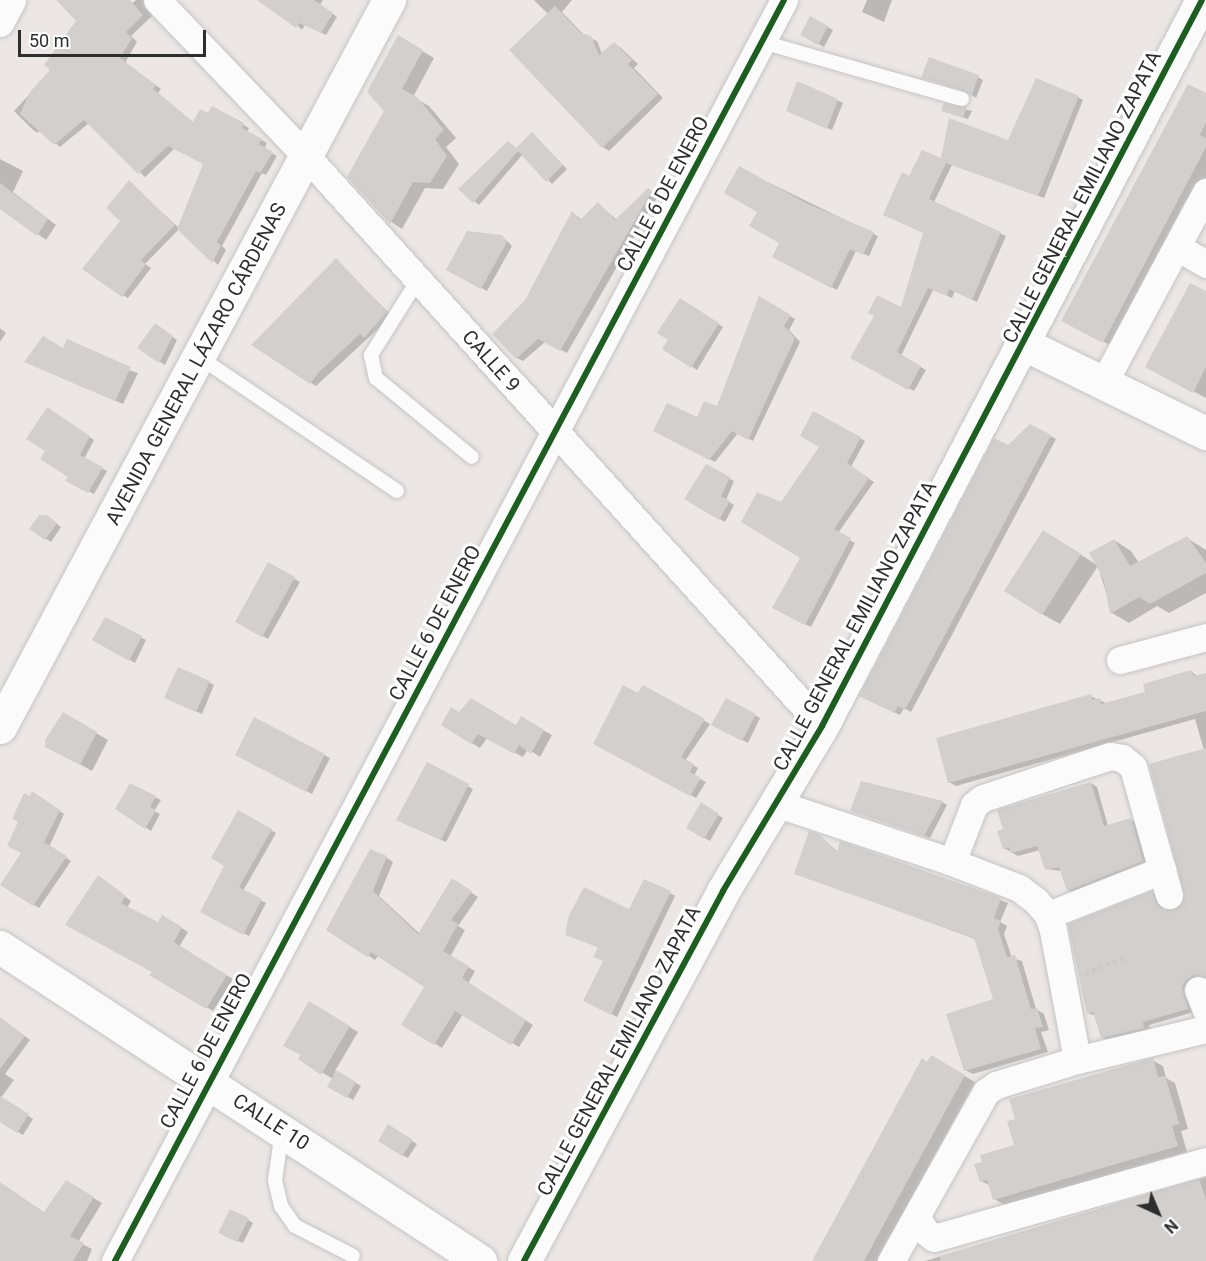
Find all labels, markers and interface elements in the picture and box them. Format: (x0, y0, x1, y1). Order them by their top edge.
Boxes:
scale bar (21, 18, 208, 56)
text: 50 m (29, 30, 69, 51)
street label: CALLE GENERAL EMILIANO ZAPATA (998, 47, 1166, 347)
street label: CALLE 6 DE ENERO (612, 112, 714, 276)
street label: AVENIDA GENERAL LÁZARO CÁRDENAS (101, 199, 291, 529)
street label: CALLE 9 (457, 325, 525, 397)
street label: CALLE GENERAL EMILIANO ZAPATA (768, 477, 942, 775)
street label: CALLE 6 DE ENERO (384, 541, 486, 705)
street label: CALLE GENERAL EMILIANO ZAPATA (532, 902, 706, 1200)
street label: CALLE 6 DE ENERO (155, 969, 257, 1133)
street label: CALLE 10 (228, 1088, 314, 1156)
north arrow (1128, 1183, 1188, 1243)
text: N (1160, 1216, 1182, 1237)

